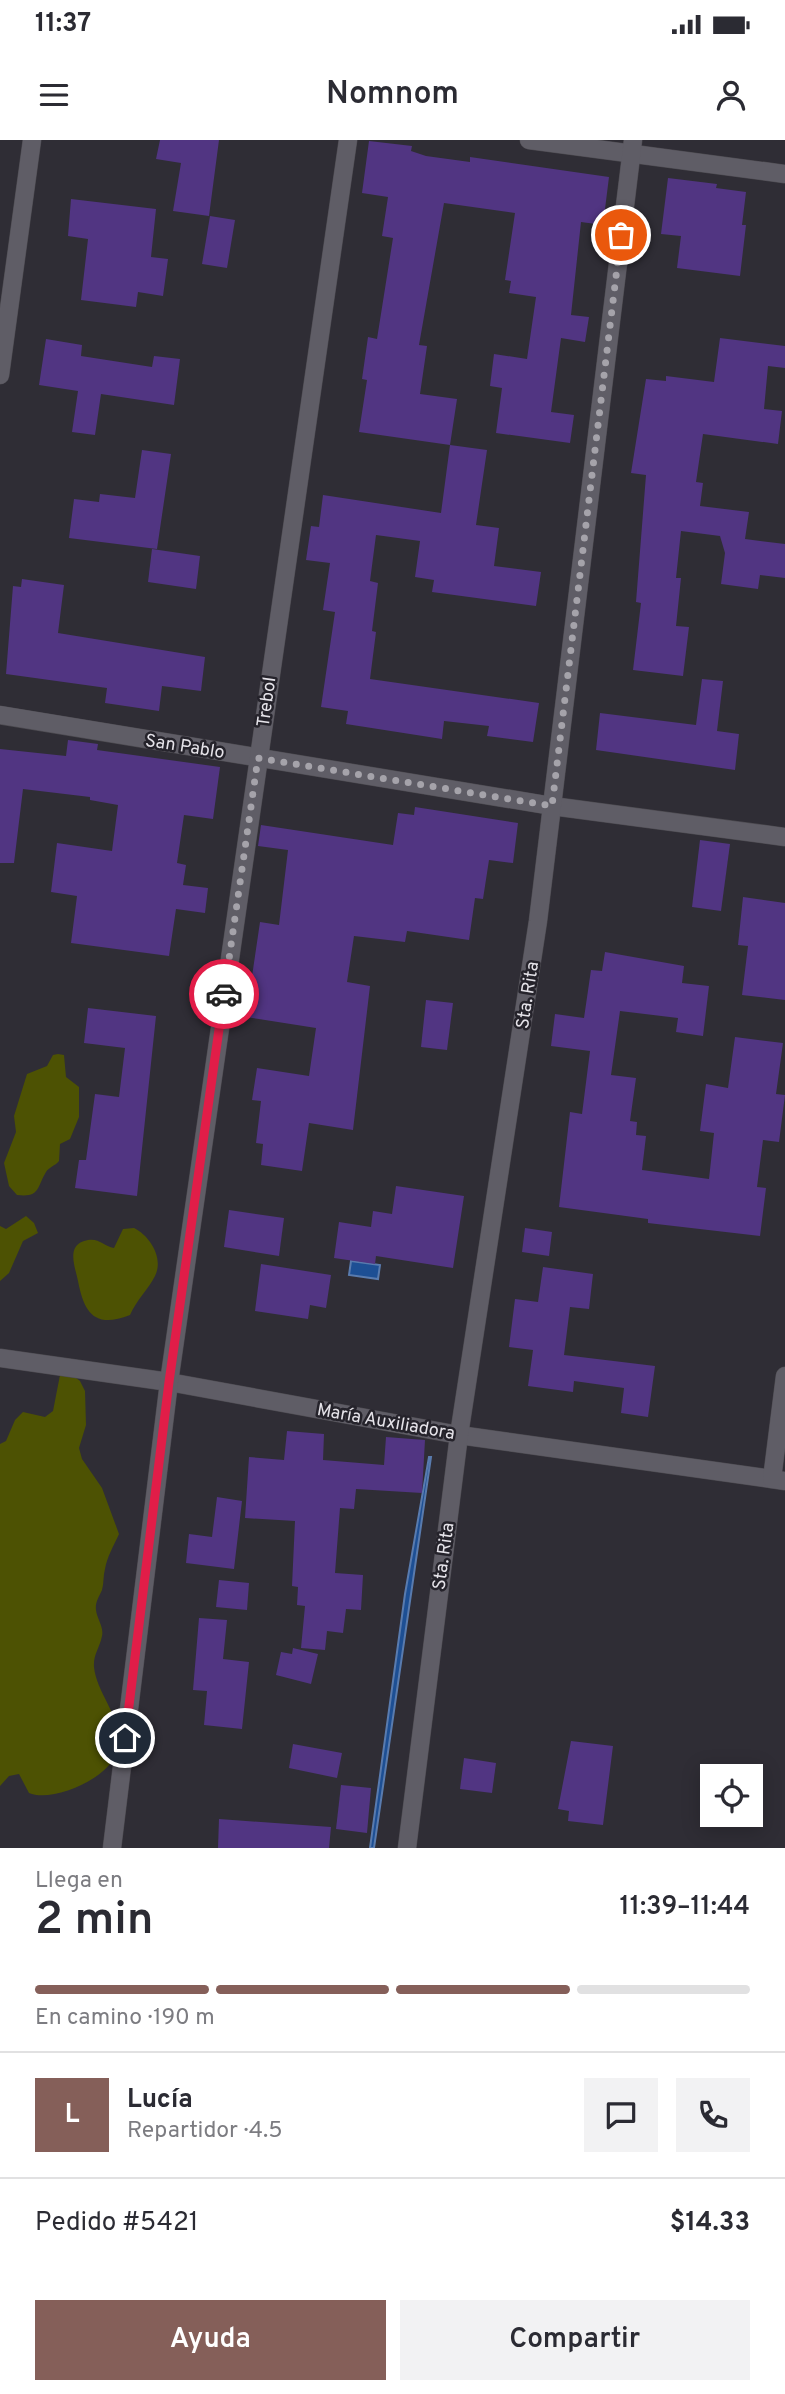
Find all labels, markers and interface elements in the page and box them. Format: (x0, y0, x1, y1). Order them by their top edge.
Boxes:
text: 11:37 (35, 8, 91, 41)
text: Nomnom (326, 75, 459, 115)
icon: menu (35, 76, 73, 114)
icon: person (712, 76, 750, 114)
pin (591, 205, 651, 265)
icon: bag (602, 216, 640, 254)
street label: Trebol (253, 676, 282, 729)
street label: San Pablo (143, 730, 226, 765)
courier (189, 959, 259, 1029)
street label: Sta. Rita (512, 960, 545, 1030)
icon: car (205, 975, 243, 1013)
street label: María Auxiliadora (315, 1399, 457, 1446)
street label: Sta. Rita (428, 1521, 461, 1591)
pin (95, 1708, 155, 1768)
icon: home (106, 1719, 144, 1757)
map controls (700, 1764, 763, 1827)
button: locate (700, 1764, 763, 1827)
text: Llega en (35, 1867, 123, 1896)
text: 11:39–11:44 (620, 1891, 750, 1924)
text: 2 min (35, 1892, 154, 1951)
text: En camino · 190 m (35, 2004, 215, 2033)
button: chat (584, 2078, 658, 2152)
button: phone (676, 2078, 750, 2152)
text: Lucía (127, 2084, 193, 2117)
text: L (65, 2099, 79, 2132)
text: Repartidor · 4.5 (127, 2117, 283, 2146)
text: Pedido #5421 (35, 2207, 199, 2240)
text: $14.33 (670, 2207, 750, 2240)
button: Ayuda (35, 2300, 386, 2380)
button: Compartir (400, 2300, 750, 2380)

